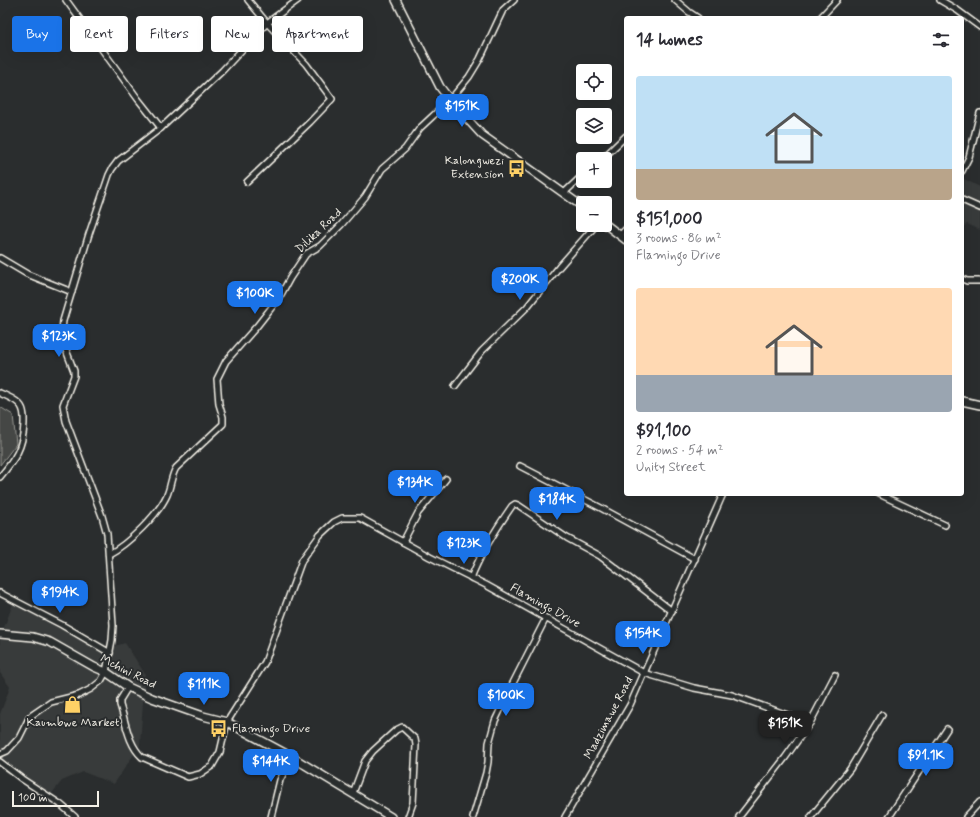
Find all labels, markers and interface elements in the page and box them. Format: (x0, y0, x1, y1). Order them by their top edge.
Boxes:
chip: Buy (12, 16, 62, 52)
chip: Rent (70, 16, 128, 52)
chip: Filters (136, 16, 203, 52)
chip: New (211, 16, 264, 52)
chip: Apartment (272, 16, 363, 52)
text: 14 homes (636, 29, 703, 51)
icon: filters (930, 29, 952, 51)
map controls (576, 64, 612, 232)
button: locate (576, 64, 612, 100)
pin: $151K (434, 94, 490, 128)
text: $151K (445, 98, 479, 115)
icon: home (758, 102, 830, 174)
button: layers (576, 108, 612, 144)
button: + (576, 152, 612, 188)
place label: Kalongwezi Extension (445, 153, 504, 183)
bus stop icon: Kalongwezi Extension (507, 158, 527, 178)
button: − (576, 196, 612, 232)
street label: Dilika Road (292, 205, 346, 257)
text: $151,000 (636, 208, 702, 230)
text: 3 rooms · 86 m² (636, 230, 722, 247)
text: Flamingo Drive (636, 247, 721, 264)
pin: $200K (492, 267, 548, 301)
text: $200K (501, 271, 539, 288)
pin: $100K (227, 281, 283, 315)
text: $100K (236, 285, 274, 302)
icon: home (758, 314, 830, 386)
pin: $123K (31, 324, 87, 358)
text: $123K (42, 328, 76, 345)
text: $91,100 (636, 420, 691, 442)
text: 2 rooms · 54 m² (636, 442, 723, 459)
text: Unity Street (636, 459, 706, 476)
pin: $134K (387, 470, 443, 504)
text: $134K (397, 474, 433, 491)
pin: $184K (529, 487, 585, 521)
text: $184K (538, 491, 576, 508)
pin: $123K (436, 531, 492, 565)
text: $123K (447, 535, 481, 552)
pin: $194K (32, 580, 88, 614)
street label: Flamingo Drive (506, 580, 583, 633)
text: $194K (41, 584, 79, 601)
pin: $154K (615, 621, 671, 655)
text: $154K (624, 625, 662, 642)
street label: Mchini Road (97, 651, 159, 693)
pin: $111K (176, 672, 232, 706)
street label: Madzimawe Road (581, 674, 637, 762)
text: $111K (187, 676, 221, 693)
pin: $100K (478, 683, 534, 717)
text: $100K (487, 687, 525, 704)
shop icon: Kaumbwe Market (63, 694, 83, 714)
pin: $151K (757, 711, 813, 745)
place label: Kaumbwe Market (27, 715, 120, 731)
text: $151K (768, 715, 802, 732)
bus stop icon: Flamingo Drive (209, 719, 229, 739)
place label: Flamingo Drive (232, 721, 310, 738)
pin: $91.1K (893, 743, 959, 777)
text: $91.1K (907, 747, 945, 764)
pin: $144K (243, 749, 299, 783)
text: $144K (252, 753, 290, 770)
scale bar (12, 789, 99, 808)
text: 100 m (18, 791, 48, 805)

